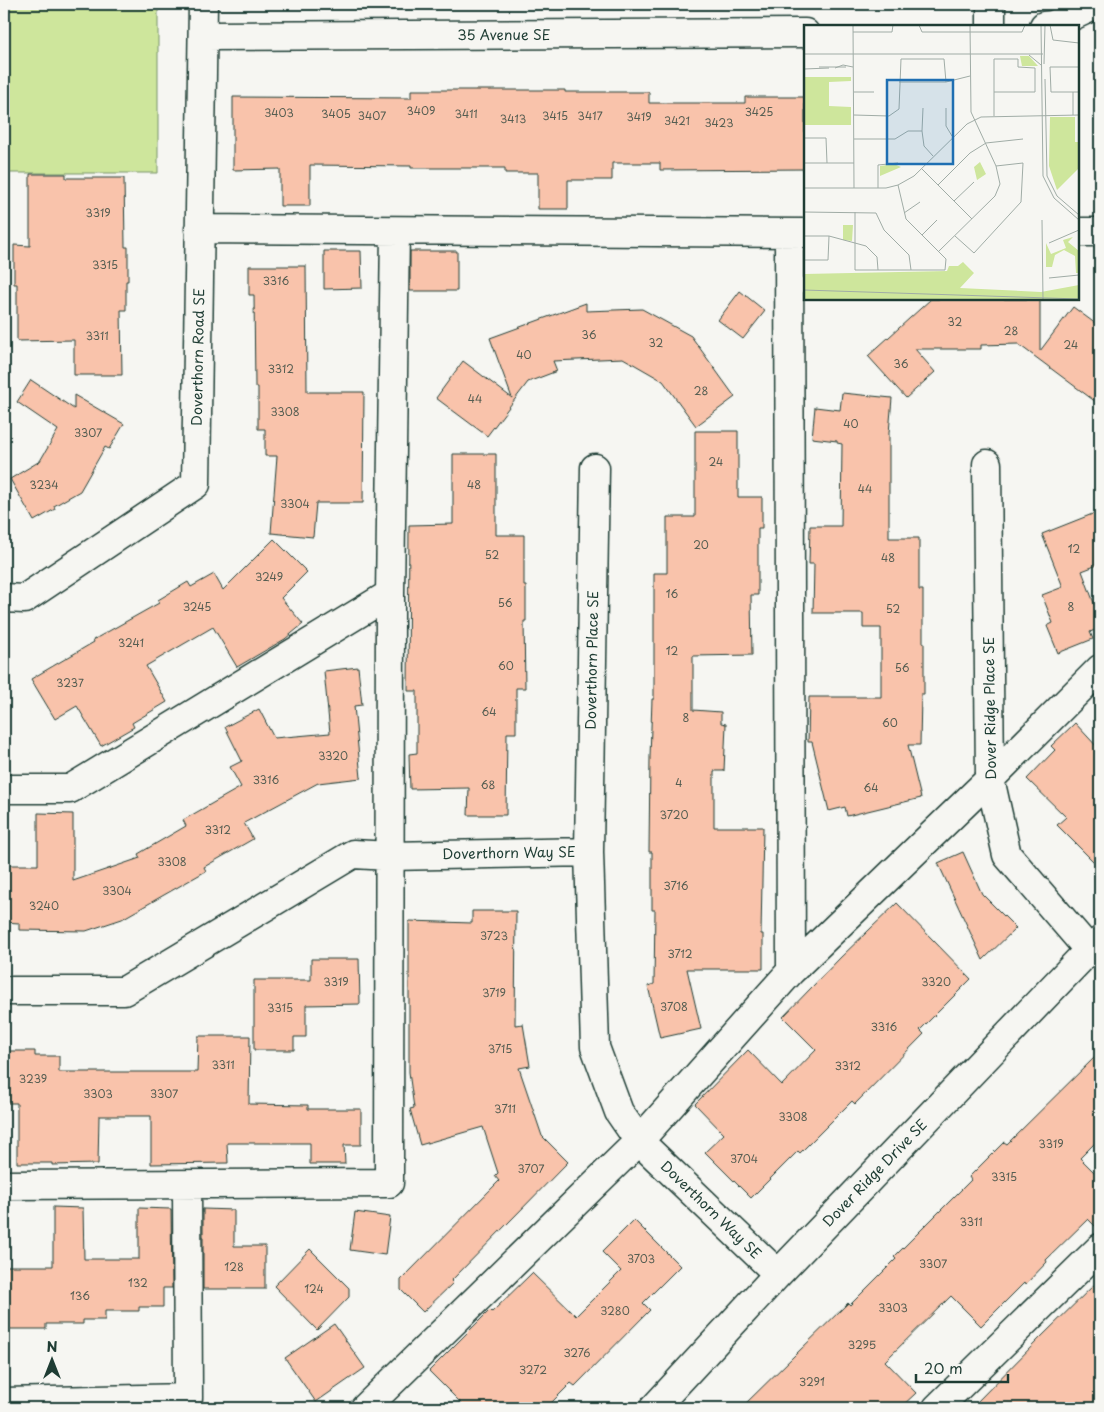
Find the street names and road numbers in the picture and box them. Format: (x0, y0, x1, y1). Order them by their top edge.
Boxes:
street label: 35 Avenue SE (457, 24, 551, 45)
street label: Doverthorn Road SE (186, 288, 209, 426)
street label: Doverthorn Place SE (580, 590, 603, 730)
street label: Dover Ridge Place SE (978, 636, 1001, 780)
street label: Doverthorn Way SE (442, 841, 576, 864)
street label: Dover Ridge Drive SE (818, 1114, 932, 1231)
street label: Doverthorn Way SE (656, 1156, 767, 1264)

